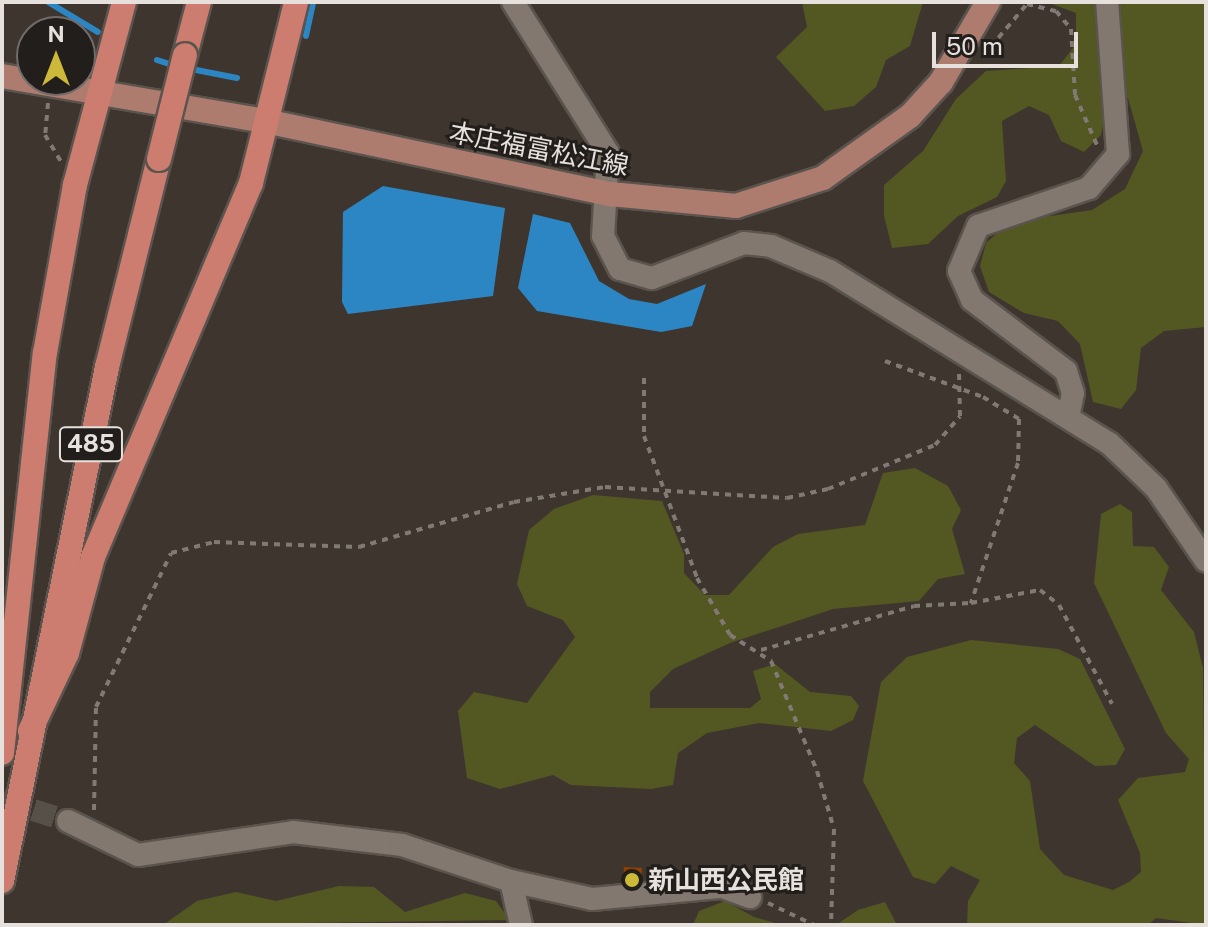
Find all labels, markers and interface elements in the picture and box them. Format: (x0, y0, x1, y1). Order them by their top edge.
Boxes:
north arrow (16, 16, 96, 96)
scale bar (936, 16, 1082, 66)
text: N (47, 21, 65, 47)
text: 50 m (946, 32, 1003, 60)
street label: 本庄福富松江線 (447, 116, 631, 182)
road number: 485 (57, 424, 125, 464)
place label: 新山西公民館 (648, 864, 804, 896)
marker: 新山西公民館 (623, 871, 641, 889)

